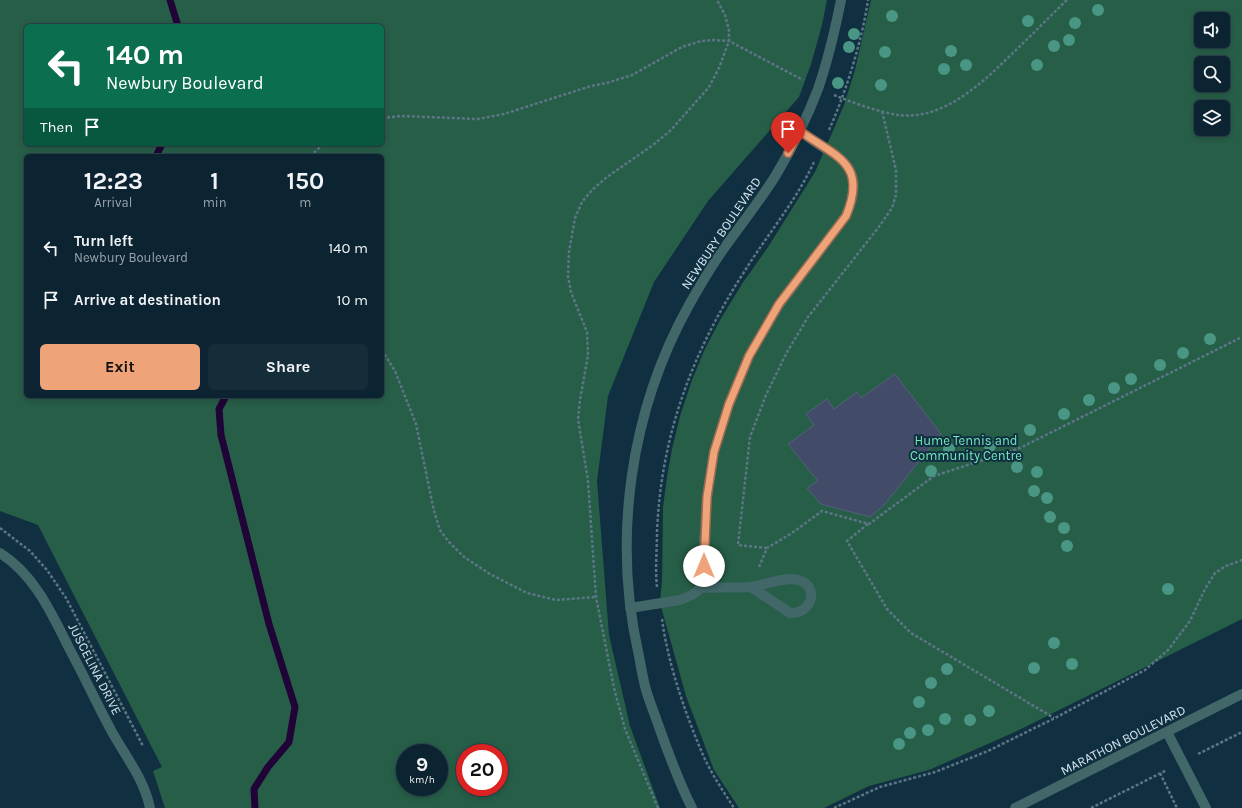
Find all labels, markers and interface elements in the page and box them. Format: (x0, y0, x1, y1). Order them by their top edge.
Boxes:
map controls (1194, 12, 1230, 136)
button: sound (1194, 12, 1230, 48)
text: 140 m (106, 38, 184, 71)
icon: left (40, 40, 92, 92)
button: search (1194, 56, 1230, 92)
text: Newbury Boulevard (106, 72, 264, 94)
button: layers (1194, 100, 1230, 136)
pin (771, 112, 805, 153)
icon: arrive (81, 116, 103, 138)
text: Then (40, 118, 73, 136)
icon: arrive (777, 118, 799, 140)
text: 12:23 (84, 167, 143, 195)
text: 1 (210, 167, 219, 195)
text: 150 (286, 167, 324, 195)
street label: NEWBURY BOULEVARD (678, 174, 764, 292)
text: Arrival (94, 195, 132, 210)
text: min (203, 195, 227, 210)
text: m (299, 195, 311, 210)
text: Turn left (74, 232, 133, 250)
icon: left (40, 237, 62, 259)
text: 140 m (328, 239, 368, 257)
text: Newbury Boulevard (74, 250, 188, 265)
icon: arrive (40, 289, 62, 311)
text: Arrive at destination (74, 291, 221, 309)
text: 10 m (337, 291, 368, 309)
button: Exit (40, 344, 200, 390)
button: Share (208, 344, 368, 390)
park label: Hume Tennis and Community Centre (910, 433, 1022, 463)
position arrow (683, 545, 725, 587)
street label: JUSCELINA DRIVE (65, 621, 125, 717)
street label: MARATHON BOULEVARD (1058, 702, 1188, 778)
speed limit sign: 20 (456, 744, 508, 796)
text: 9 (416, 753, 428, 776)
text: km/h (409, 774, 435, 786)

